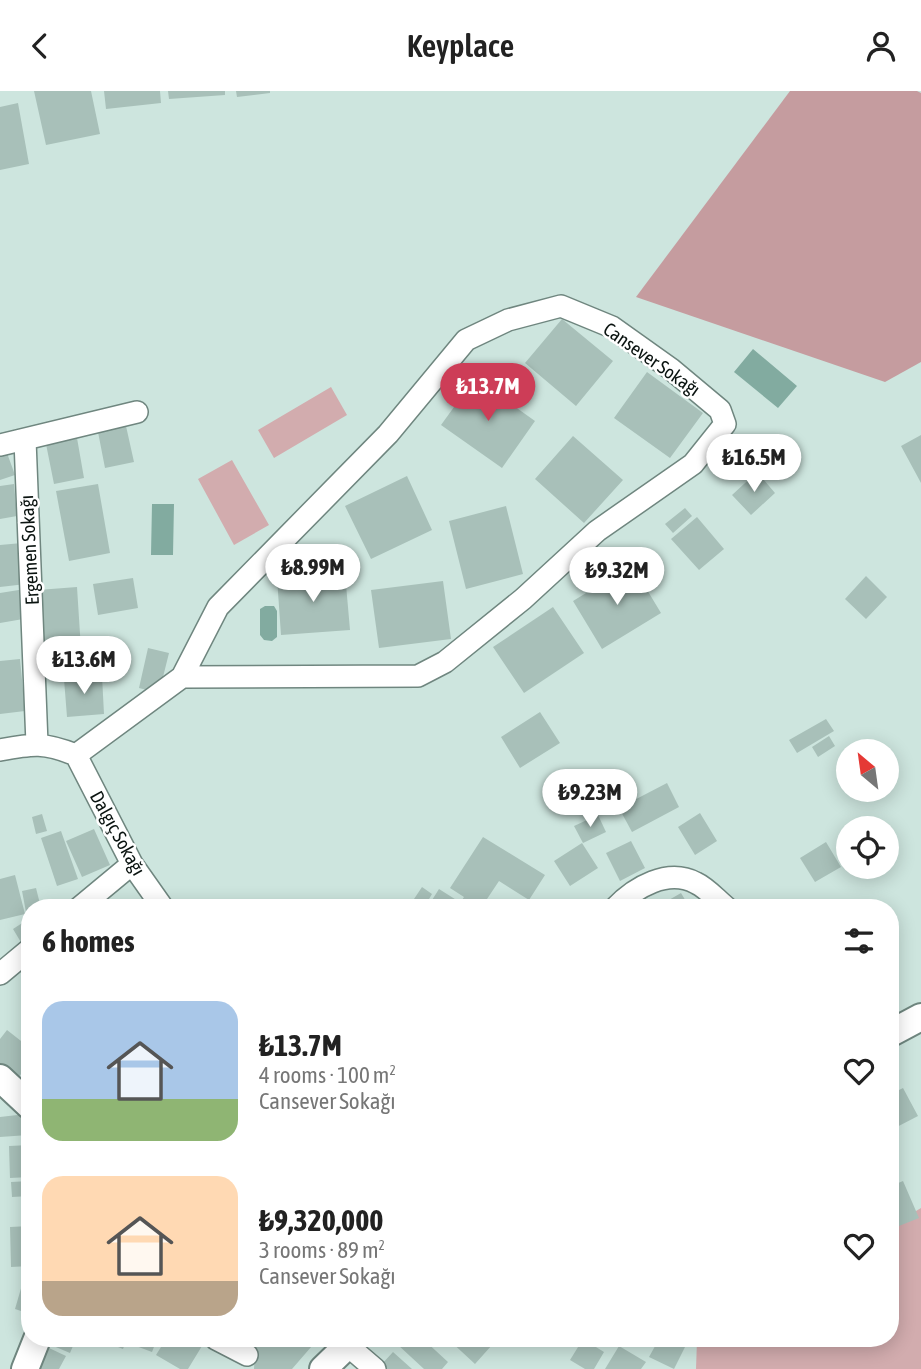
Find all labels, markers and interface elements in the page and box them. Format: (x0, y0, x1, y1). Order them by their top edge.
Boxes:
icon: back (21, 27, 59, 65)
text: Keyplace (407, 27, 514, 64)
icon: person (862, 27, 900, 65)
street label: Cansever Sokağı (599, 318, 705, 400)
pin: ₺13.7M (431, 363, 545, 423)
text: ₺13.7M (456, 373, 520, 399)
pin: ₺16.5M (697, 435, 811, 494)
text: ₺16.5M (722, 444, 786, 470)
street label: Ergemen Sokağı (15, 494, 43, 606)
pin: ₺8.99M (256, 545, 370, 604)
pin: ₺9.32M (560, 547, 674, 607)
text: ₺8.99M (281, 554, 345, 580)
text: ₺9.32M (585, 557, 649, 583)
pin: ₺13.6M (27, 637, 141, 696)
text: ₺13.6M (52, 646, 116, 672)
north arrow (836, 739, 900, 801)
map controls (836, 739, 899, 879)
pin: ₺9.23M (533, 769, 647, 829)
text: ₺9.23M (558, 779, 622, 805)
street label: Dalgıç Sokağı (86, 787, 150, 879)
button: locate (836, 816, 899, 879)
icon: filters (840, 922, 878, 960)
text: 6 homes (42, 924, 135, 958)
text: ₺13.7M (259, 1028, 342, 1062)
icon: home (98, 1029, 182, 1113)
icon: heart (840, 1052, 878, 1090)
text: 4 rooms · 100 m² (259, 1062, 396, 1088)
text: Cansever Sokağı (259, 1088, 396, 1114)
text: ₺9,320,000 (259, 1203, 383, 1237)
icon: home (98, 1204, 182, 1288)
icon: heart (840, 1227, 878, 1265)
text: 3 rooms · 89 m² (259, 1237, 385, 1263)
text: Cansever Sokağı (259, 1263, 396, 1289)

